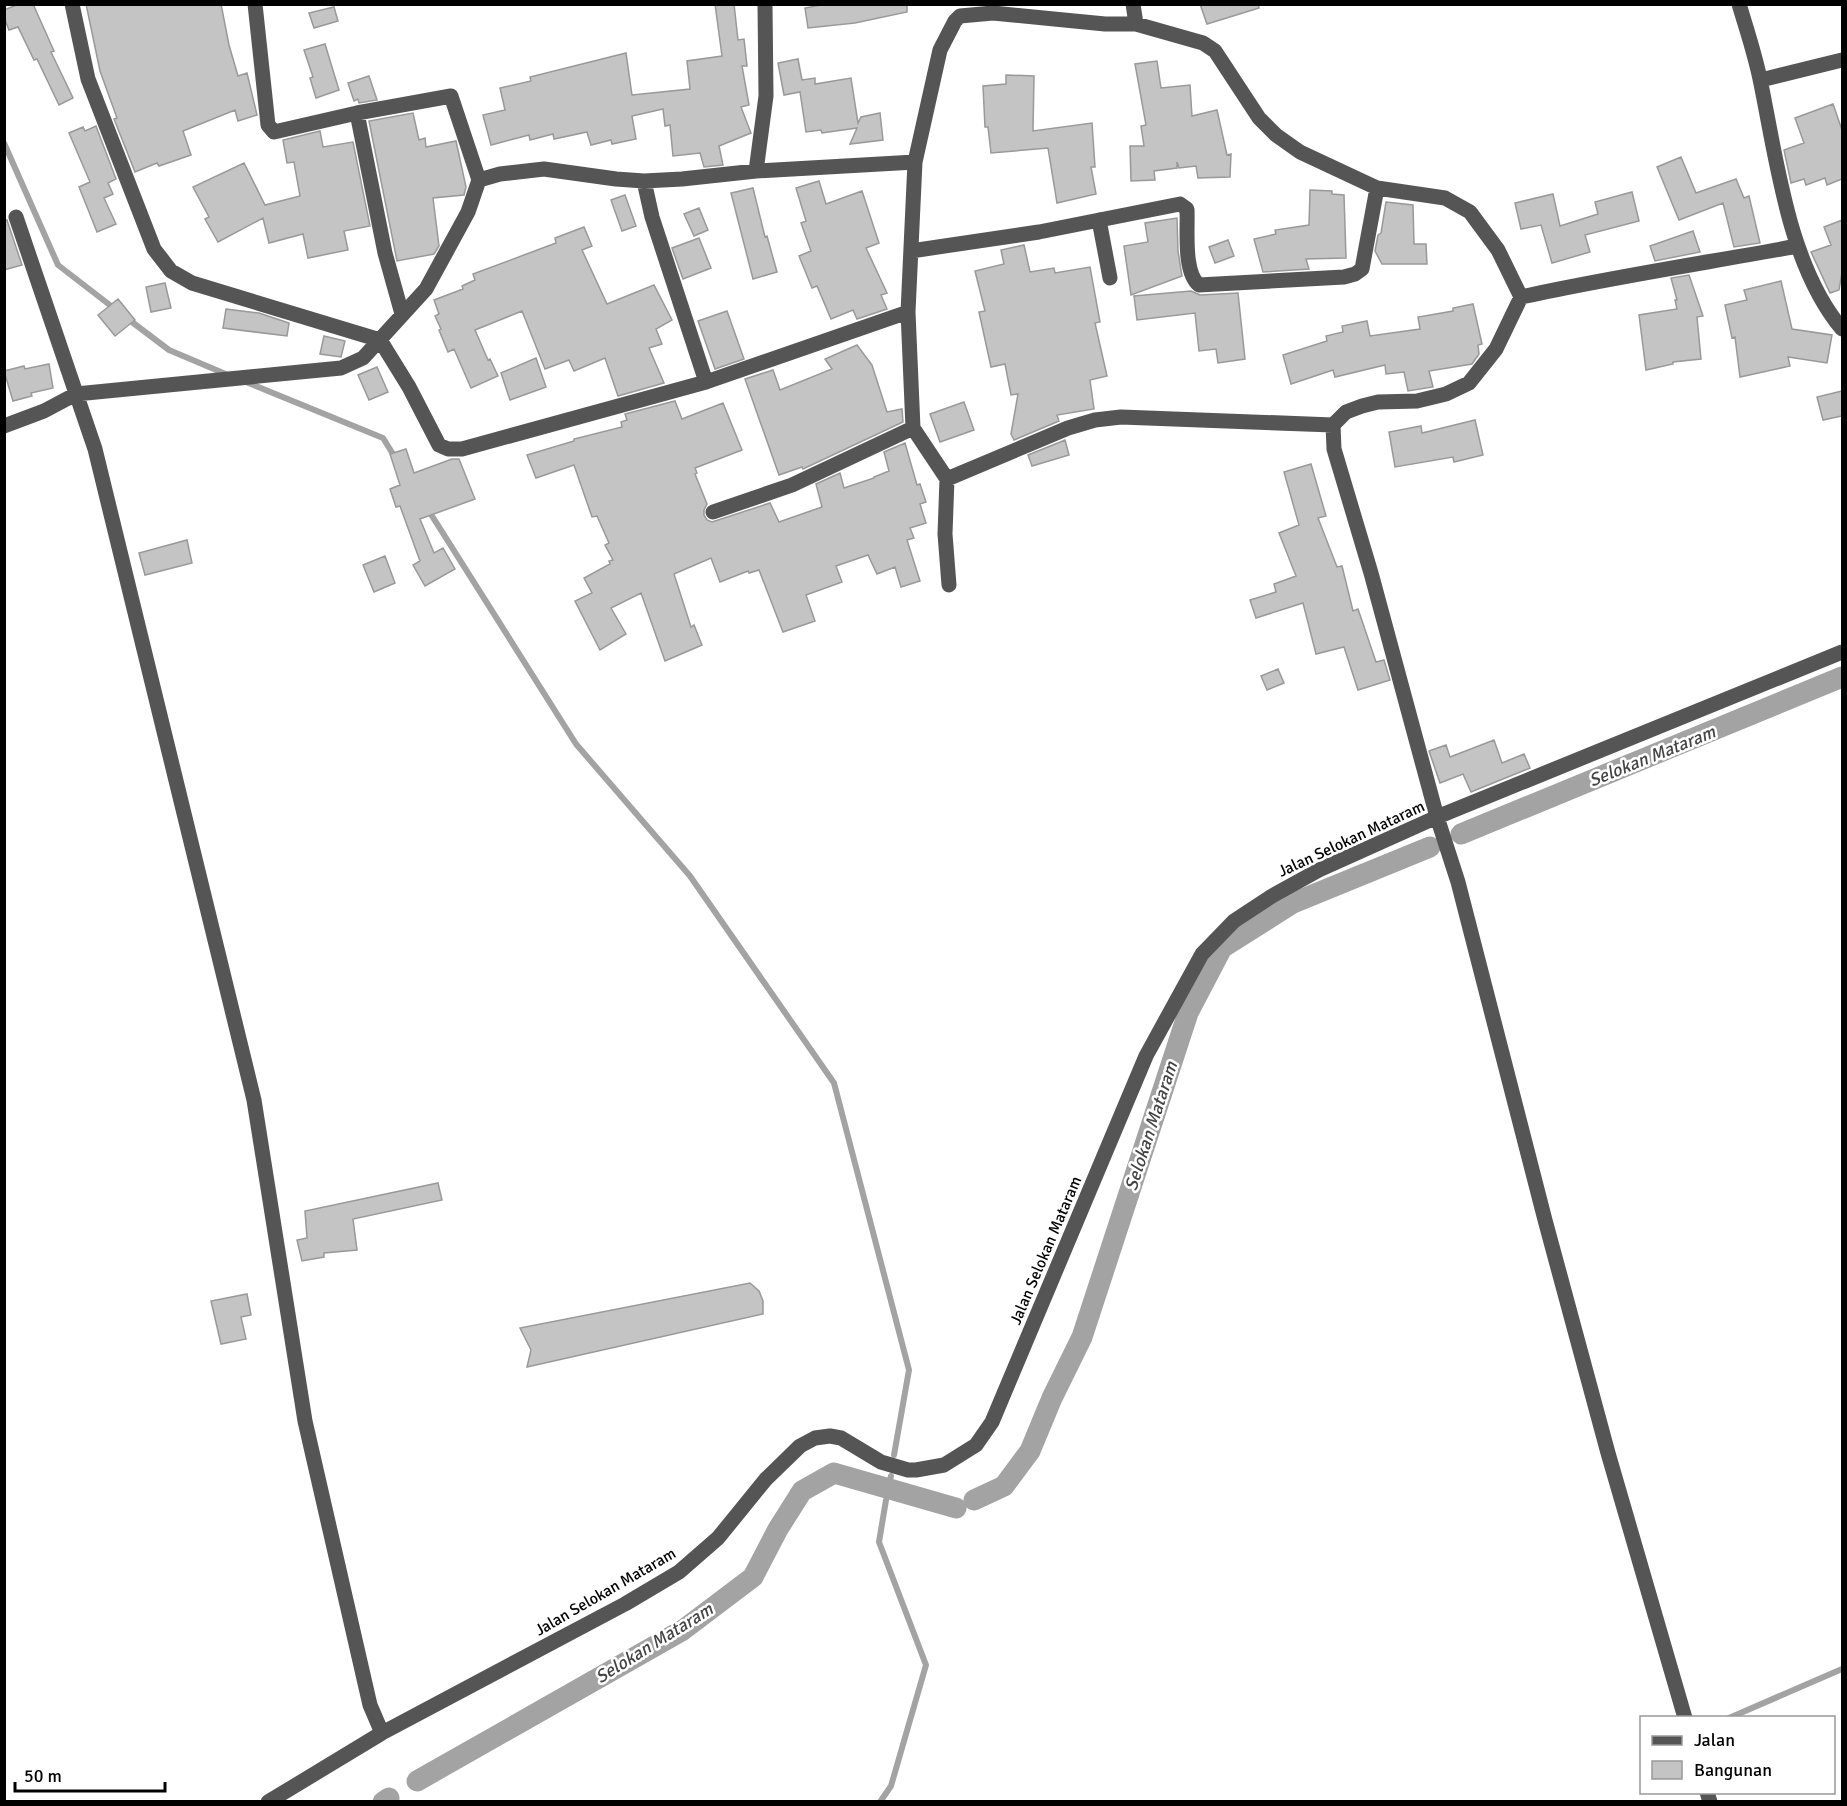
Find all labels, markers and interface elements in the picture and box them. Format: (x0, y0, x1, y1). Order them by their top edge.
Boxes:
water label: Selokan Mataram (1586, 720, 1719, 791)
street label: Jalan Selokan Mataram (1275, 796, 1428, 882)
water label: Selokan Mataram (1120, 1058, 1182, 1193)
street label: Jalan Selokan Mataram (1006, 1173, 1086, 1328)
street label: Jalan Selokan Mataram (532, 1543, 679, 1640)
water label: Selokan Mataram (591, 1598, 717, 1688)
legend (1640, 1716, 1835, 1794)
text: Jalan (1694, 1729, 1735, 1751)
scale bar (15, 1755, 165, 1793)
text: Bangunan (1694, 1759, 1772, 1781)
text: 50 m (24, 1765, 62, 1787)

